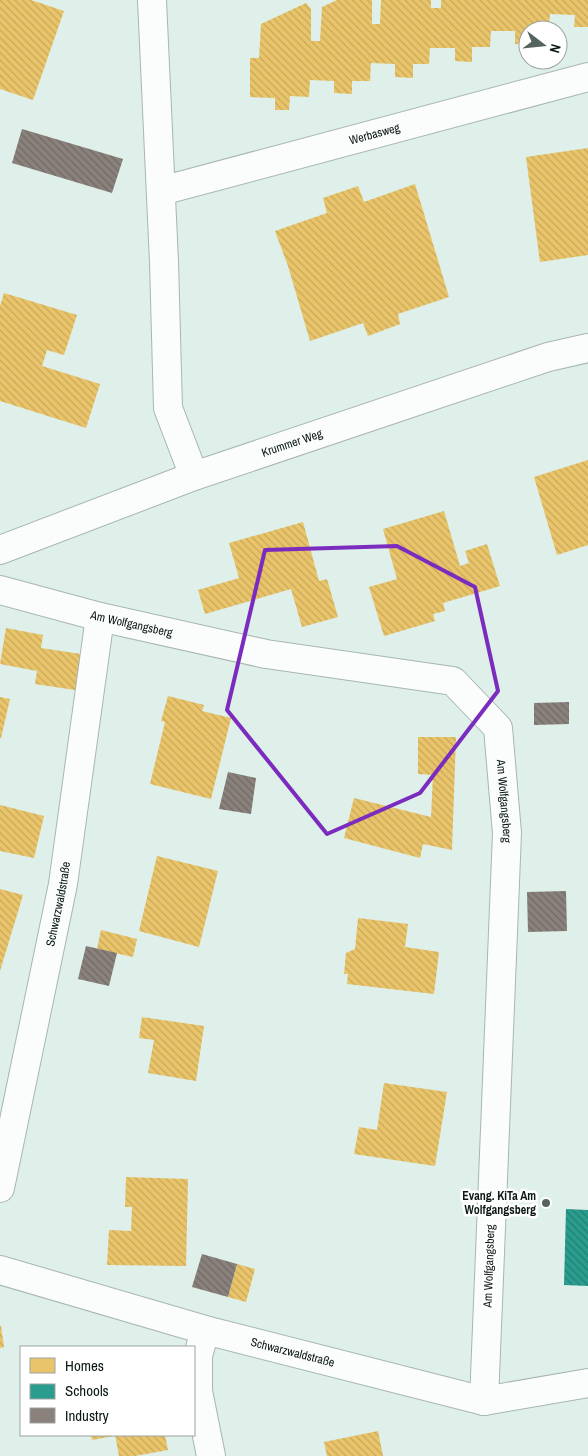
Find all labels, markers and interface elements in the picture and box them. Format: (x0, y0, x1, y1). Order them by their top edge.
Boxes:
north arrow (518, 20, 568, 70)
text: N (546, 42, 565, 55)
street label: Werbasweg (347, 119, 402, 148)
street label: Krummer Weg (259, 425, 325, 461)
street label: Am Wolfgangsberg (88, 607, 175, 641)
street label: Am Wolfgangsberg (493, 758, 515, 844)
street label: Schwarzwaldstraße (42, 861, 74, 948)
place label: Evang. KiTa Am Wolfgangsberg (462, 1188, 536, 1218)
marker: Evang. KiTa Am Wolfgangsberg (540, 1197, 552, 1209)
street label: Am Wolfgangsberg (480, 1223, 498, 1309)
street label: Schwarzwaldstraße (249, 1334, 336, 1371)
legend (20, 1346, 195, 1436)
text: Homes (65, 1355, 104, 1376)
text: Schools (65, 1380, 109, 1401)
text: Industry (65, 1405, 110, 1426)

